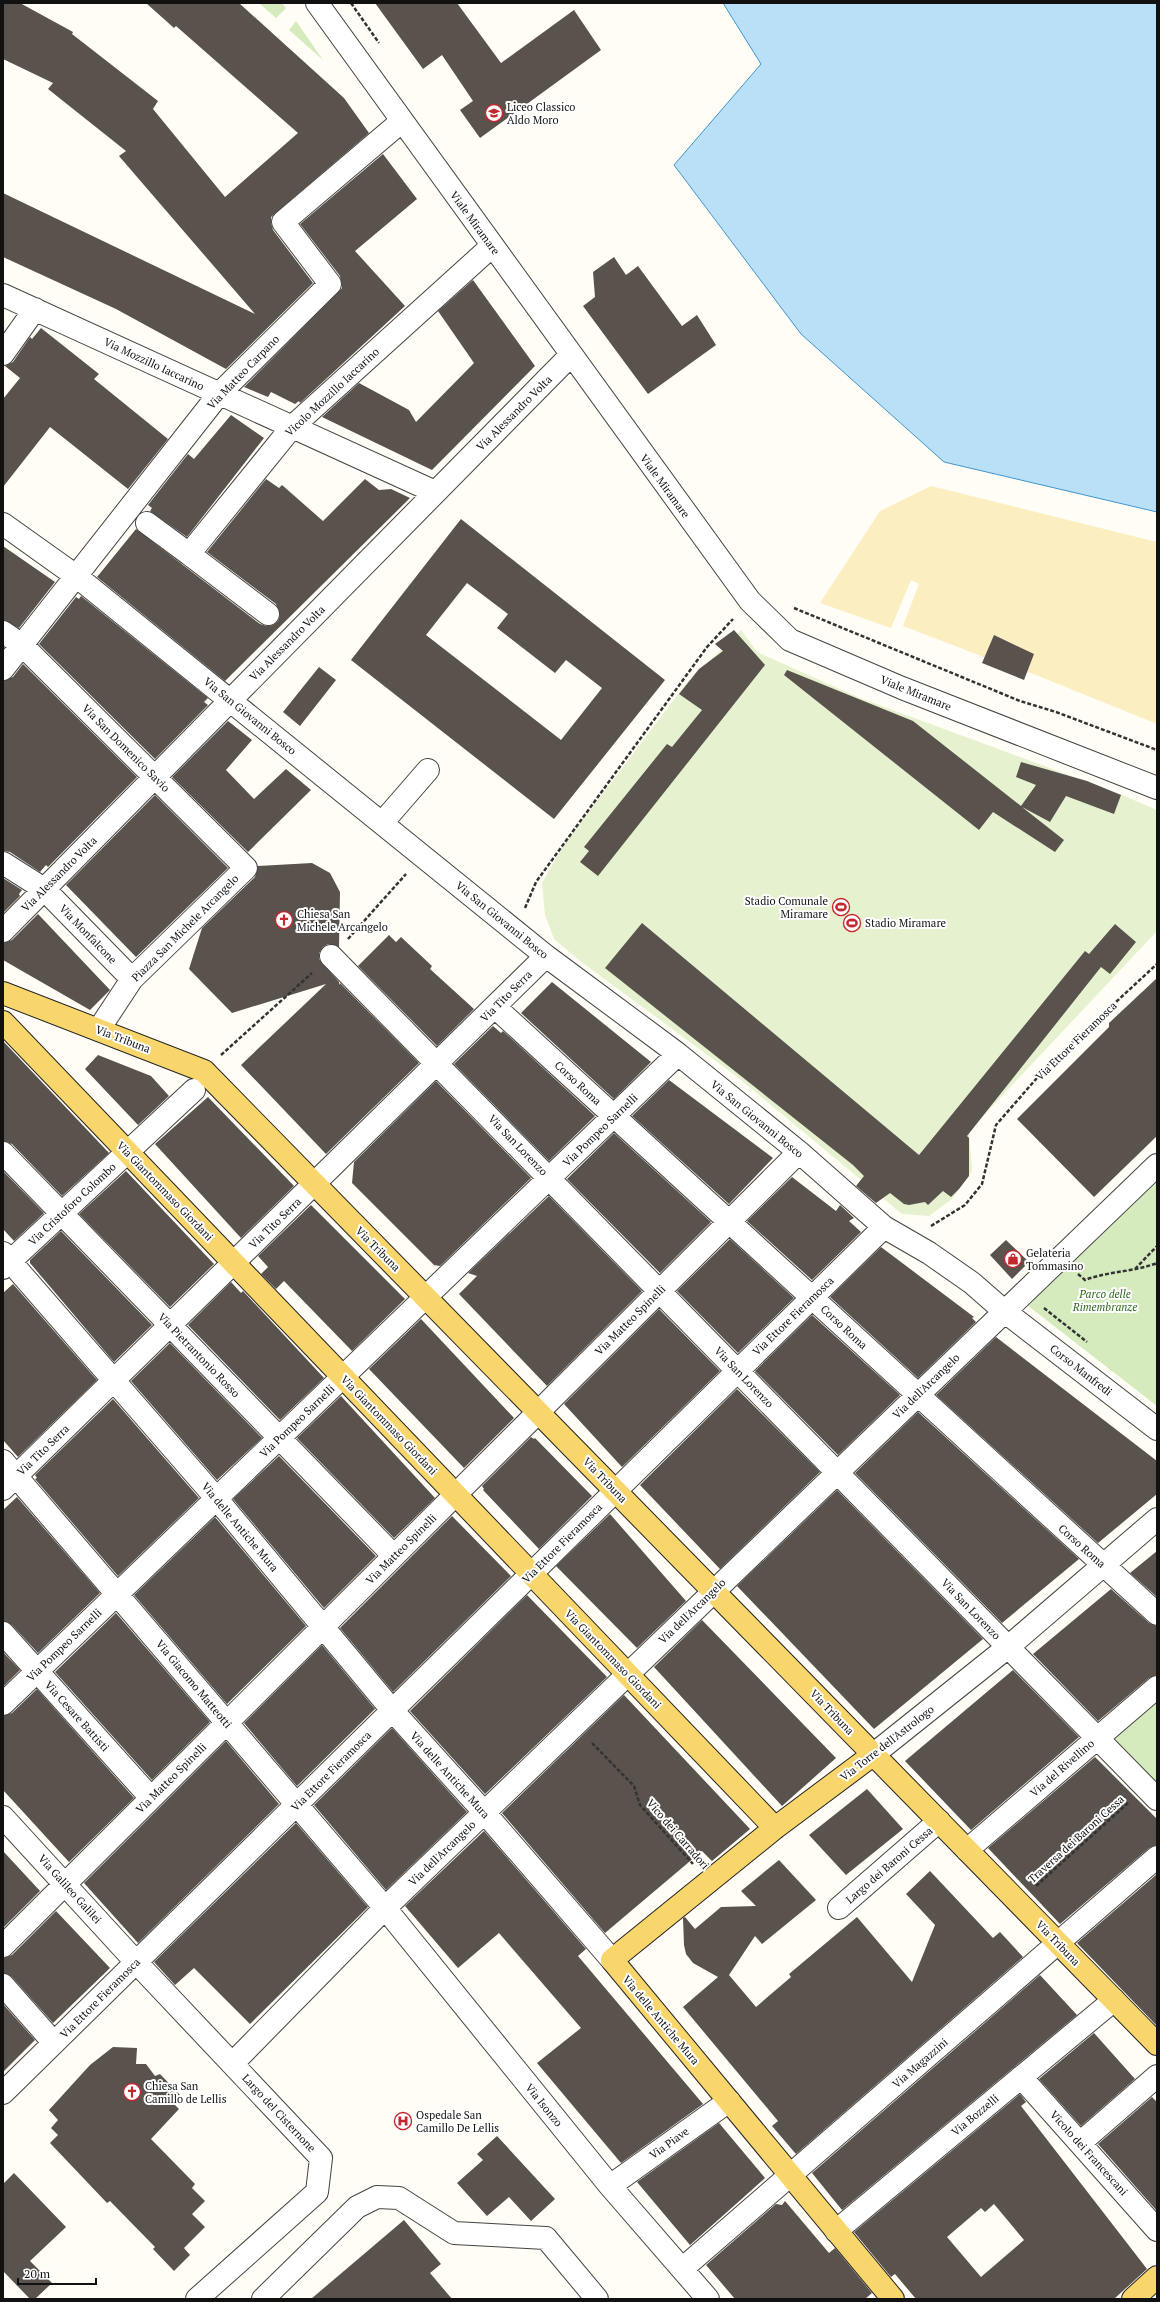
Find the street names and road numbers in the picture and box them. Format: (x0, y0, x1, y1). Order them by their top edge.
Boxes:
street label: Viale Miramare (447, 188, 503, 258)
street label: Via Matteo Carpano (204, 332, 282, 412)
street label: Via Mozzillo Iaccarino (102, 335, 206, 393)
street label: Vicolo Mozzillo Iaccarino (282, 345, 382, 439)
street label: Via Alessandro Volta (473, 372, 555, 454)
street label: Viale Miramare (637, 451, 693, 521)
street label: Via Alessandro Volta (246, 602, 328, 684)
street label: Viale Miramare (878, 672, 954, 714)
street label: Via San Giovanni Bosco (201, 674, 299, 758)
street label: Via San Domenico Savio (79, 701, 173, 795)
street label: Via Alessandro Volta (18, 833, 100, 915)
street label: Piazza San Michele Arcangelo (129, 872, 241, 984)
street label: Via San Giovanni Bosco (453, 878, 551, 962)
street label: Via Monfalcone (56, 901, 120, 967)
street label: Via Tito Serra (477, 967, 535, 1025)
street label: Via Ettore Fieramosca (1032, 998, 1120, 1083)
street label: Via Tribuna (94, 1022, 153, 1056)
street label: Corso Roma (552, 1058, 605, 1108)
street label: Via San Giovanni Bosco (708, 1077, 806, 1161)
street label: Via Pompeo Sarnelli (560, 1091, 640, 1169)
street label: Via San Lorenzo (485, 1112, 551, 1178)
street label: Via Giantommaso Giordani (114, 1138, 216, 1244)
street label: Via Cristoforo Colombo (25, 1160, 119, 1248)
street label: Via Tito Serra (246, 1194, 304, 1251)
street label: Via Tribuna (353, 1224, 404, 1275)
street label: Via Ettore Fieramosca (749, 1273, 837, 1358)
street label: Via Matteo Spinelli (592, 1282, 668, 1358)
street label: Corso Roma (818, 1302, 871, 1352)
street label: Via Pietrantonio Rosso (155, 1310, 243, 1400)
street label: Corso Manfredi (1047, 1341, 1115, 1399)
street label: Via San Lorenzo (711, 1344, 777, 1410)
street label: Via dell'Arcangelo (889, 1350, 963, 1422)
street label: Via Giantommaso Giordani (338, 1372, 440, 1478)
street label: Via Pompeo Sarnelli (257, 1382, 337, 1460)
street label: Via Tito Serra (14, 1421, 72, 1478)
street label: Via Tribuna (580, 1454, 630, 1506)
street label: Via delle Antiche Mura (199, 1480, 282, 1575)
street label: Via Ettore Fieramosca (519, 1500, 605, 1586)
street label: Via Matteo Spinelli (363, 1511, 439, 1587)
street label: Corso Roma (1056, 1521, 1109, 1571)
street label: Via dell'Arcangelo (655, 1575, 729, 1647)
street label: Via San Lorenzo (938, 1576, 1004, 1642)
street label: Via Pompeo Sarnelli (24, 1606, 104, 1684)
street label: Via Giantommaso Giordani (562, 1606, 664, 1712)
street label: Via Giacomo Matteotti (153, 1637, 235, 1731)
street label: Via Cesare Battisti (42, 1678, 112, 1754)
street label: Via Tribuna (807, 1686, 857, 1738)
street label: Via Torre dell'Astrologo (837, 1702, 937, 1784)
street label: Via Ettore Fieramosca (288, 1728, 374, 1814)
street label: Via delle Antiche Mura (407, 1729, 493, 1822)
street label: Via del Rivellino (1027, 1736, 1097, 1800)
street label: Via Matteo Spinelli (133, 1740, 209, 1816)
street label: Traversa dei Baroni Cessa (1025, 1792, 1127, 1886)
street label: Vico dei Carradori (644, 1796, 712, 1872)
street label: Via dell'Arcangelo (405, 1817, 479, 1889)
street label: Largo dei Baroni Cessa (843, 1823, 936, 1907)
street label: Via Galileo Galilei (35, 1852, 105, 1926)
street label: Via Tribuna (1033, 1917, 1083, 1969)
street label: Via Ettore Fieramosca (57, 1955, 143, 2041)
street label: Via delle Antiche Mura (620, 1973, 703, 2068)
street label: Via Magazzini (889, 2035, 951, 2091)
street label: Largo del Cisternone (239, 2071, 319, 2155)
street label: Via Isonzo (522, 2081, 566, 2129)
street label: Via Bozzelli (948, 2091, 1002, 2139)
street label: Vicolo dei Francescani (1047, 2108, 1131, 2198)
street label: Via Piave (647, 2124, 692, 2162)

